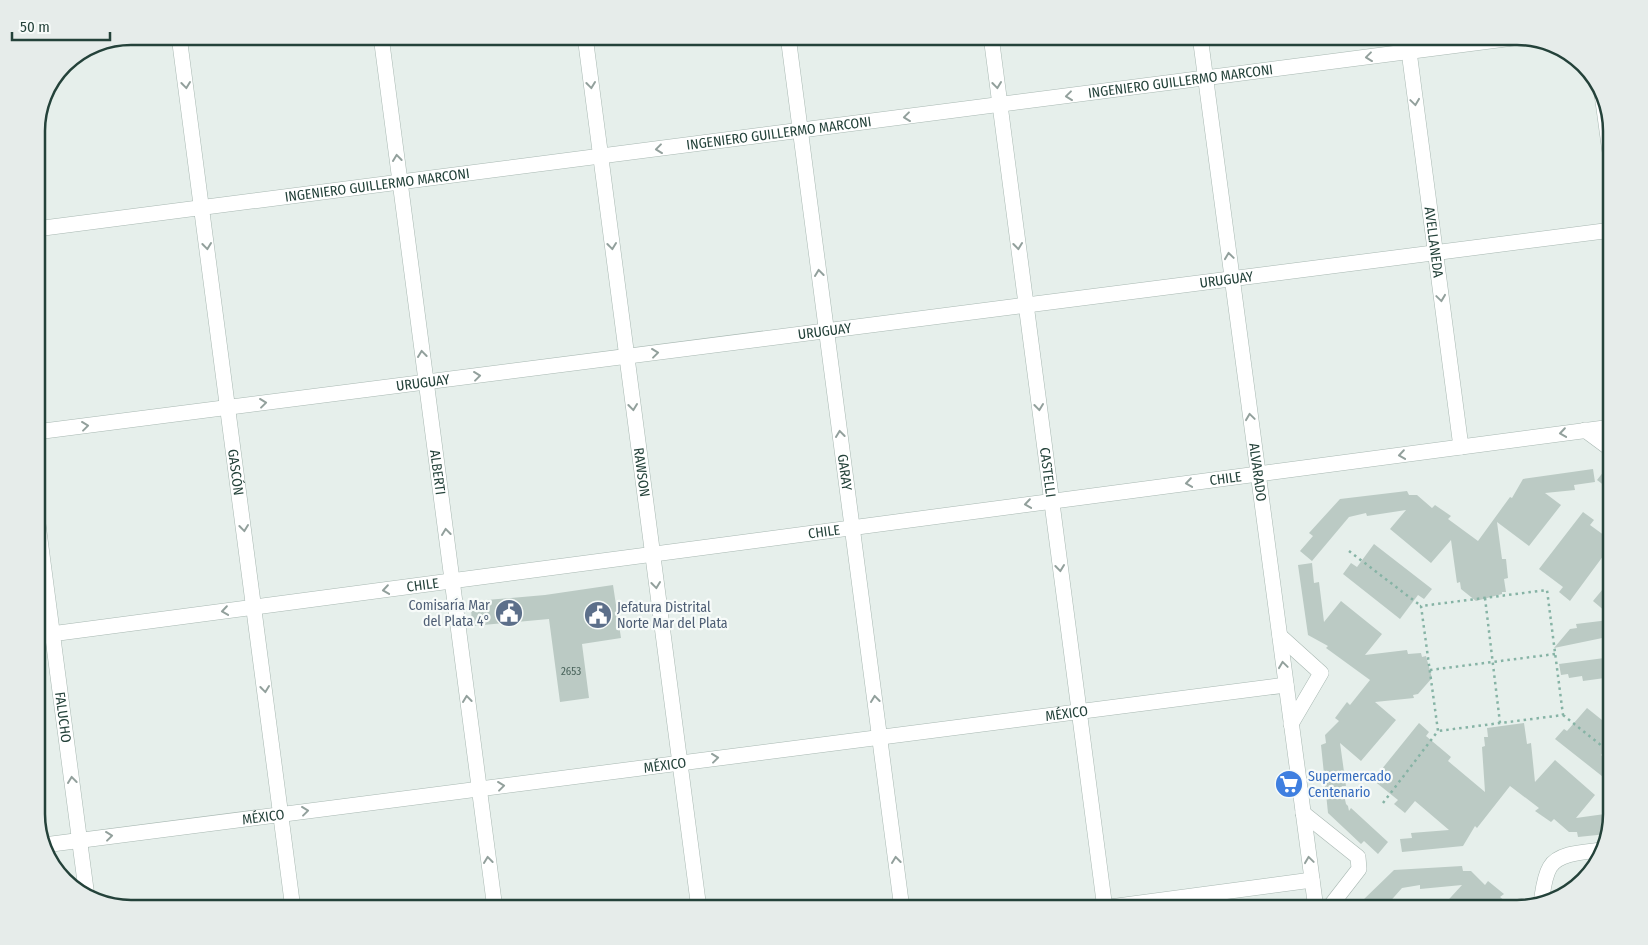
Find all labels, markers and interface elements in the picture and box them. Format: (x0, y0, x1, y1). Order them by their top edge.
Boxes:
scale bar (12, 10, 110, 42)
text: 50 m (20, 18, 50, 36)
one-way arrow (1364, 51, 1372, 62)
street label: INGENIERO GUILLERMO MARCONI (1087, 61, 1274, 102)
one-way arrow (180, 81, 191, 89)
one-way arrow (585, 81, 596, 89)
one-way arrow (991, 81, 1002, 89)
one-way arrow (1064, 90, 1072, 101)
one-way arrow (1409, 98, 1420, 106)
one-way arrow (903, 111, 912, 121)
street label: INGENIERO GUILLERMO MARCONI (685, 113, 872, 154)
one-way arrow (655, 143, 663, 154)
one-way arrow (392, 154, 403, 162)
street label: INGENIERO GUILLERMO MARCONI (284, 165, 471, 206)
street label: AVELLANEDA (1421, 206, 1447, 279)
one-way arrow (201, 241, 211, 250)
one-way arrow (606, 242, 617, 250)
one-way arrow (1012, 242, 1023, 250)
one-way arrow (1224, 251, 1235, 259)
street label: URUGUAY (1199, 268, 1254, 292)
one-way arrow (814, 269, 825, 277)
one-way arrow (1435, 294, 1446, 302)
street label: URUGUAY (797, 320, 852, 343)
one-way arrow (651, 348, 659, 359)
one-way arrow (417, 350, 428, 358)
street label: URUGUAY (395, 371, 451, 395)
one-way arrow (473, 371, 481, 382)
one-way arrow (260, 398, 268, 409)
one-way arrow (627, 403, 638, 411)
one-way arrow (1033, 403, 1044, 411)
one-way arrow (1245, 413, 1256, 421)
one-way arrow (81, 421, 89, 432)
one-way arrow (1559, 427, 1567, 438)
one-way arrow (835, 430, 846, 438)
street label: ALVARADO (1245, 442, 1270, 503)
street label: CASTELLI (1036, 446, 1059, 498)
street label: RAWSON (630, 447, 653, 498)
street label: GASCÓN (224, 448, 247, 497)
street label: ALBERTI (426, 449, 449, 496)
one-way arrow (1398, 449, 1407, 459)
street label: GARAY (834, 453, 855, 492)
street label: CHILE (1209, 468, 1243, 489)
one-way arrow (1185, 477, 1193, 488)
one-way arrow (1024, 499, 1032, 509)
street label: CHILE (807, 521, 842, 543)
one-way arrow (238, 524, 248, 533)
one-way arrow (441, 528, 452, 536)
one-way arrow (1054, 564, 1065, 572)
street label: CHILE (406, 575, 440, 596)
one-way arrow (651, 581, 661, 590)
one-way arrow (382, 584, 391, 594)
place label: Comisaría Mar del Plata 4° (409, 597, 490, 630)
public building icon: Comisaría Mar del Plata 4° (494, 598, 524, 628)
place label: Jefatura Distrital Norte Mar del Plata (617, 599, 728, 632)
public building icon: Jefatura Distrital Norte Mar del Plata (583, 600, 613, 630)
one-way arrow (221, 605, 229, 616)
one-way arrow (1279, 660, 1289, 669)
house number: 2653 (561, 665, 581, 678)
one-way arrow (259, 685, 269, 694)
street label: FALUCHO (51, 691, 75, 744)
one-way arrow (462, 695, 473, 703)
one-way arrow (870, 695, 881, 703)
street label: MÉXICO (1044, 703, 1089, 725)
street label: MÉXICO (643, 754, 687, 777)
one-way arrow (710, 754, 719, 764)
place label: Supermercado Centenario (1308, 768, 1391, 801)
supermarket icon: Supermercado Centenario (1274, 769, 1304, 799)
one-way arrow (67, 775, 78, 783)
one-way arrow (498, 781, 506, 792)
street label: MÉXICO (241, 806, 286, 828)
one-way arrow (302, 806, 310, 817)
one-way arrow (106, 831, 114, 842)
one-way arrow (483, 856, 494, 864)
one-way arrow (891, 856, 902, 864)
one-way arrow (1304, 856, 1315, 864)

